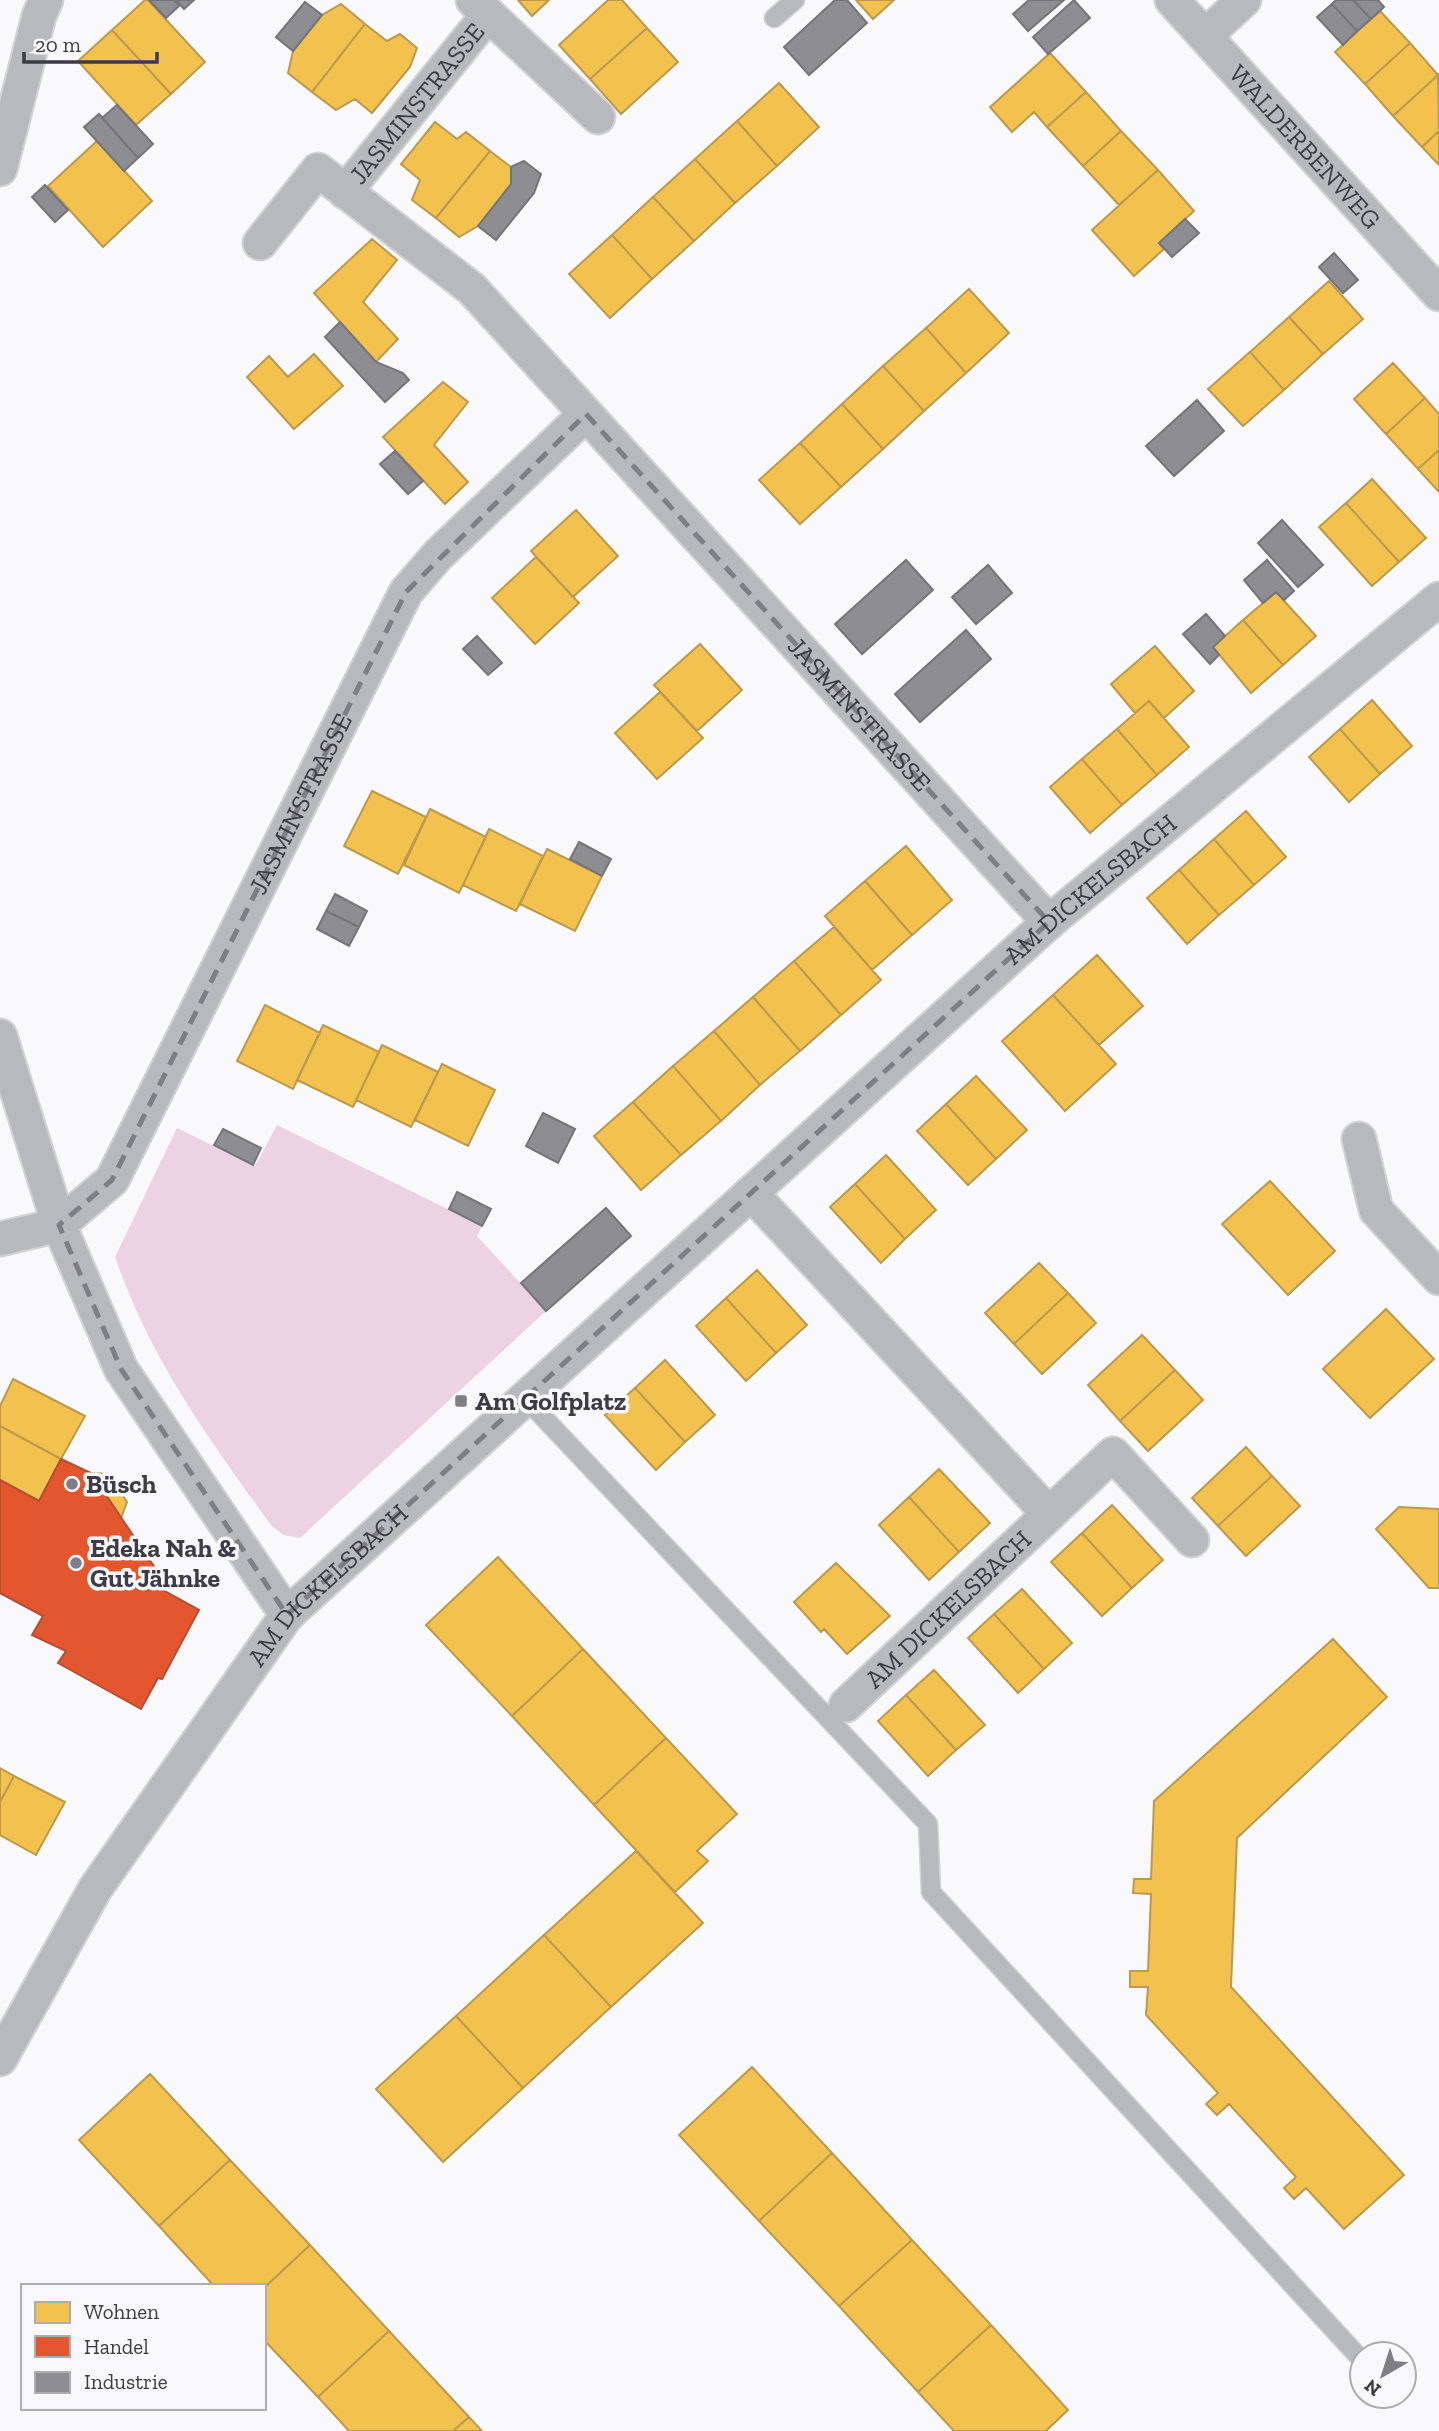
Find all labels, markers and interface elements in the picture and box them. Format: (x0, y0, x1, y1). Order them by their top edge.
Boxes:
street label: JASMINSTRASSE (342, 16, 491, 190)
scale bar (24, 21, 158, 65)
text: 20 m (35, 32, 81, 57)
street label: WALDERBENWEG (1222, 58, 1388, 235)
street label: JASMINSTRASSE (781, 630, 938, 798)
street label: JASMINSTRASSE (242, 708, 359, 899)
street label: AM DICKELSBACH (997, 807, 1183, 971)
place label: Am Golfplatz (475, 1385, 626, 1417)
marker: Am Golfplatz (453, 1393, 469, 1409)
place label: Büsch (86, 1468, 157, 1500)
marker: Büsch (64, 1476, 80, 1492)
street label: AM DICKELSBACH (240, 1497, 415, 1672)
street label: AM DICKELSBACH (858, 1523, 1038, 1695)
place label: Edeka Nah & Gut Jähnke (90, 1532, 236, 1594)
marker: Edeka Nah & Gut Jähnke (68, 1555, 84, 1571)
legend (21, 2284, 266, 2410)
text: Wohnen (84, 2299, 159, 2324)
text: Handel (84, 2334, 149, 2359)
north arrow (1348, 2340, 1418, 2410)
text: Industrie (84, 2369, 168, 2394)
text: N (1360, 2374, 1385, 2401)

